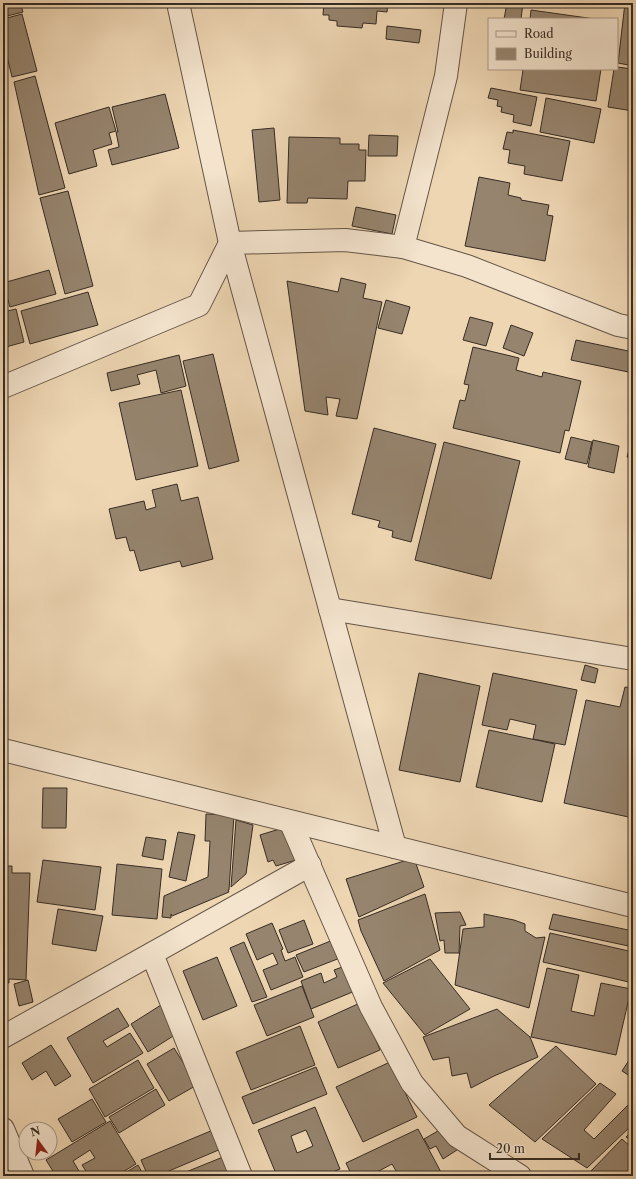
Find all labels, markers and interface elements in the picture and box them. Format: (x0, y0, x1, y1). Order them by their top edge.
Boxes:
legend (488, 18, 618, 70)
text: Road (524, 26, 554, 41)
text: Building (524, 46, 572, 61)
north arrow (18, 1121, 58, 1161)
text: N (29, 1123, 42, 1139)
scale bar (490, 1135, 579, 1161)
text: 20 m (496, 1141, 525, 1156)

